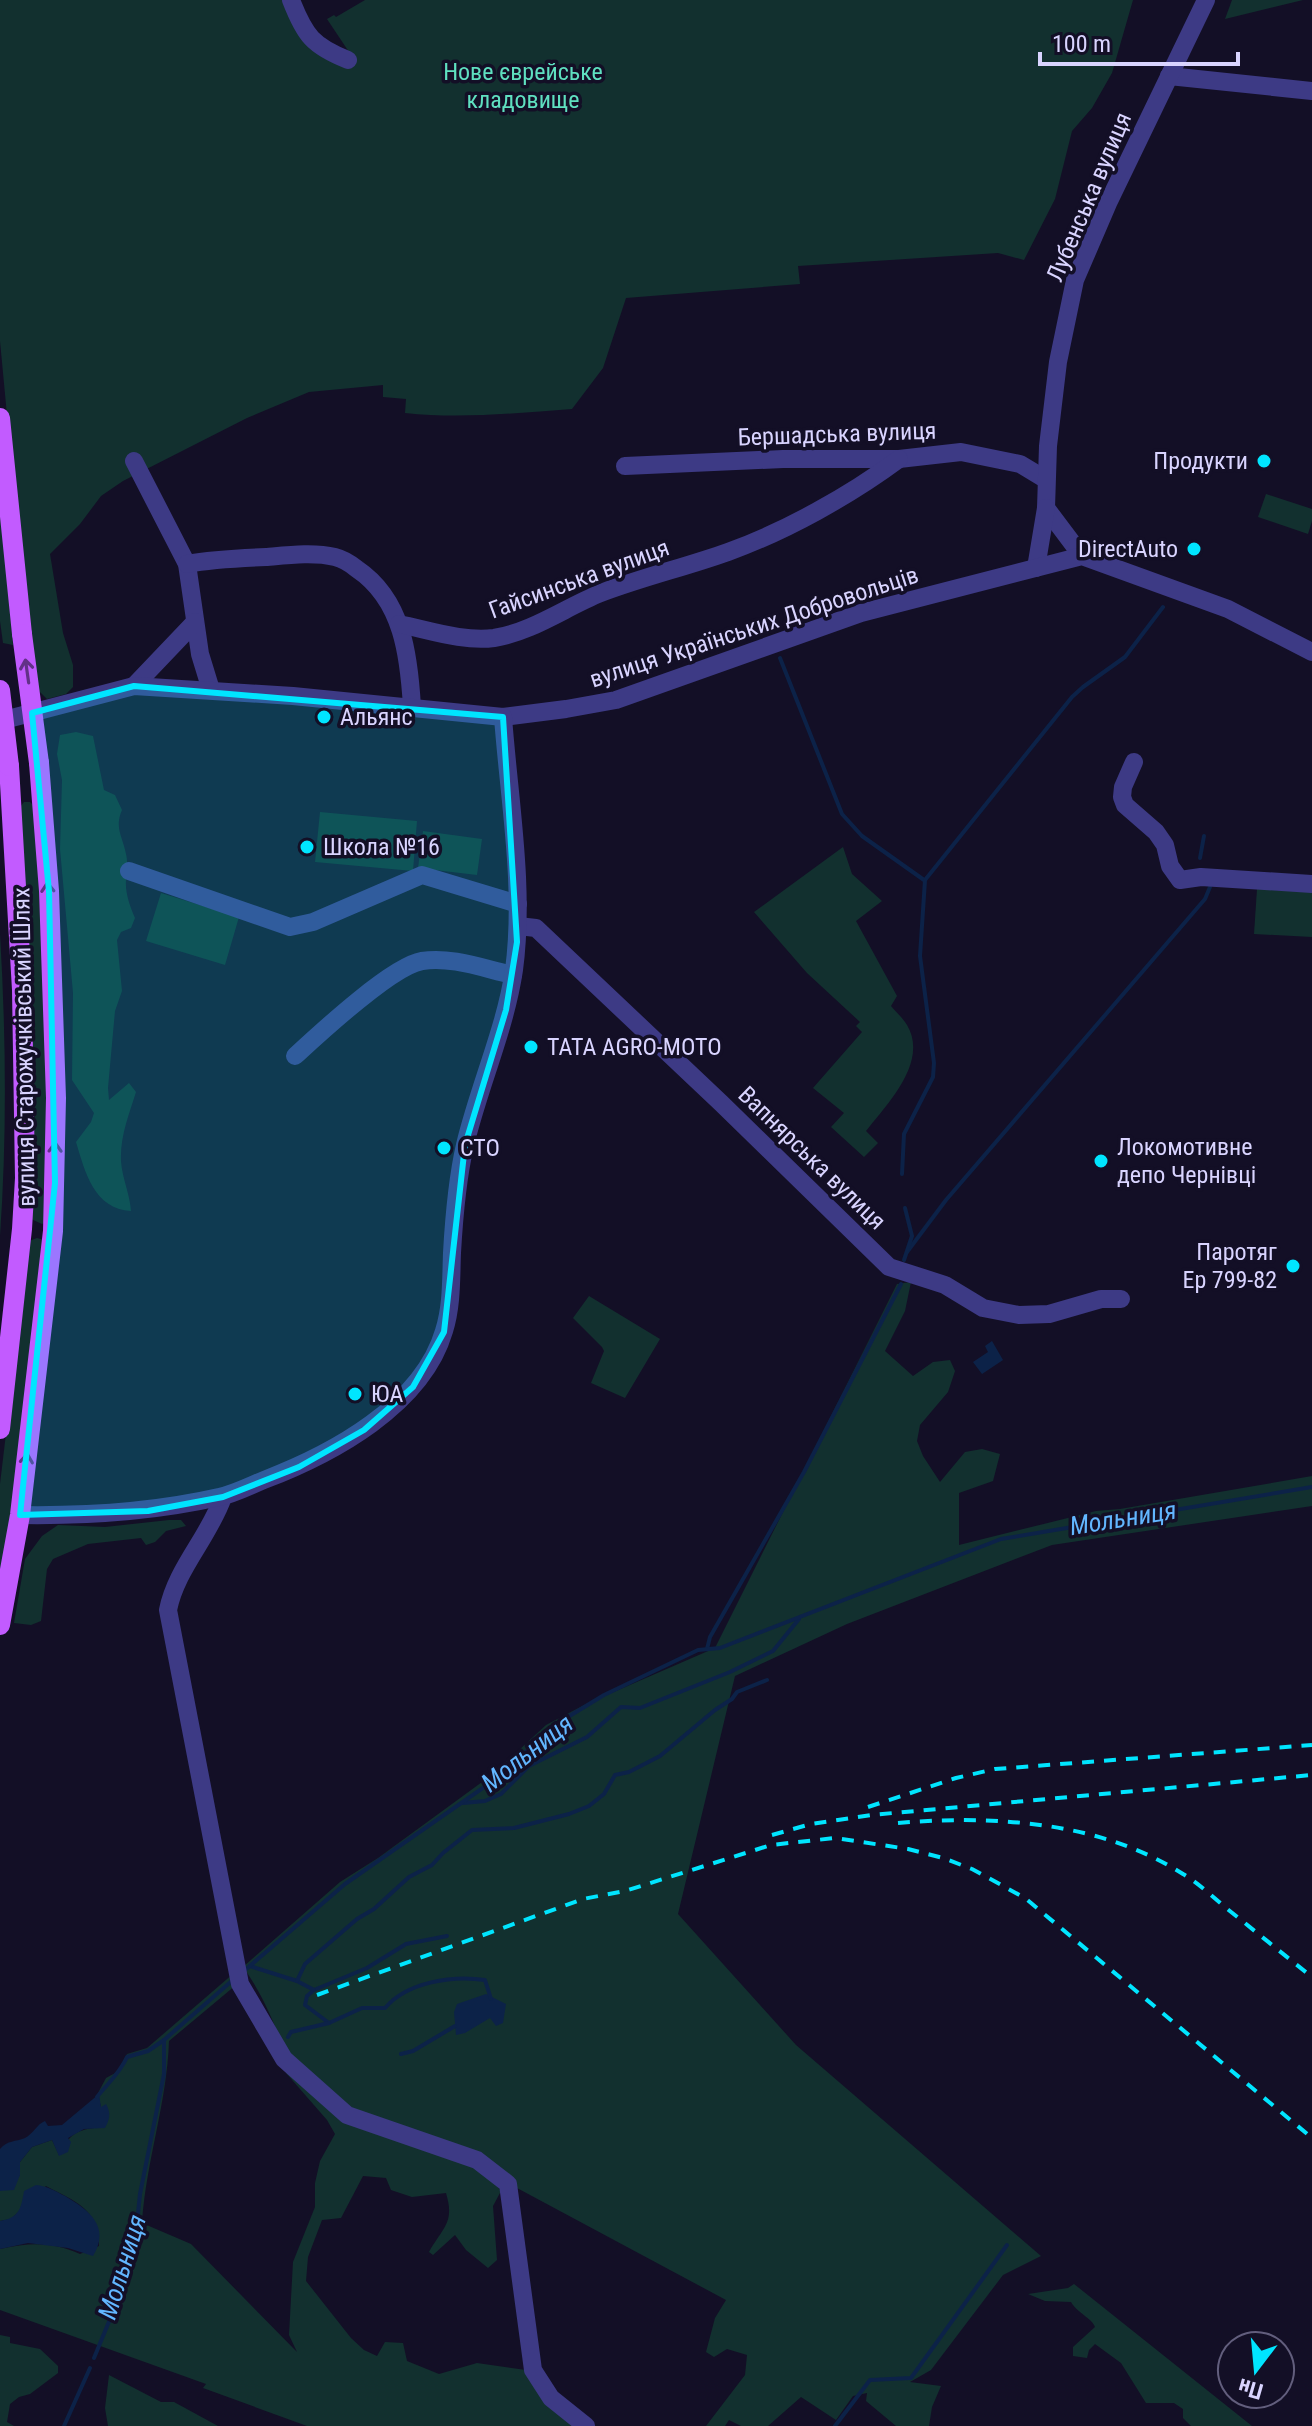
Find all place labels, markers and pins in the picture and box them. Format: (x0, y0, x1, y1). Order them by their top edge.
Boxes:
place label: Продукти (1153, 447, 1248, 475)
marker: Продукти (1255, 452, 1273, 470)
place label: DirectAuto (1078, 535, 1178, 563)
marker: DirectAuto (1185, 540, 1203, 558)
place label: Альянс (340, 703, 413, 731)
marker: Альянс (315, 708, 333, 726)
place label: Школа №16 (323, 833, 440, 861)
marker: Школа №16 (298, 838, 316, 856)
place label: TATA AGRO-MOTO (547, 1033, 722, 1061)
marker: TATA AGRO-MOTO (522, 1038, 540, 1056)
place label: Локомотивне депо Чернівці (1117, 1133, 1256, 1189)
place label: СТО (460, 1134, 500, 1162)
marker: СТО (435, 1139, 453, 1157)
marker: Локомотивне депо Чернівці (1092, 1152, 1110, 1170)
place label: Паротяг Ер 799-82 (1183, 1238, 1277, 1294)
marker: Паротяг Ер 799-82 (1284, 1257, 1302, 1275)
place label: ЮА (371, 1380, 403, 1408)
marker: ЮА (346, 1385, 364, 1403)

